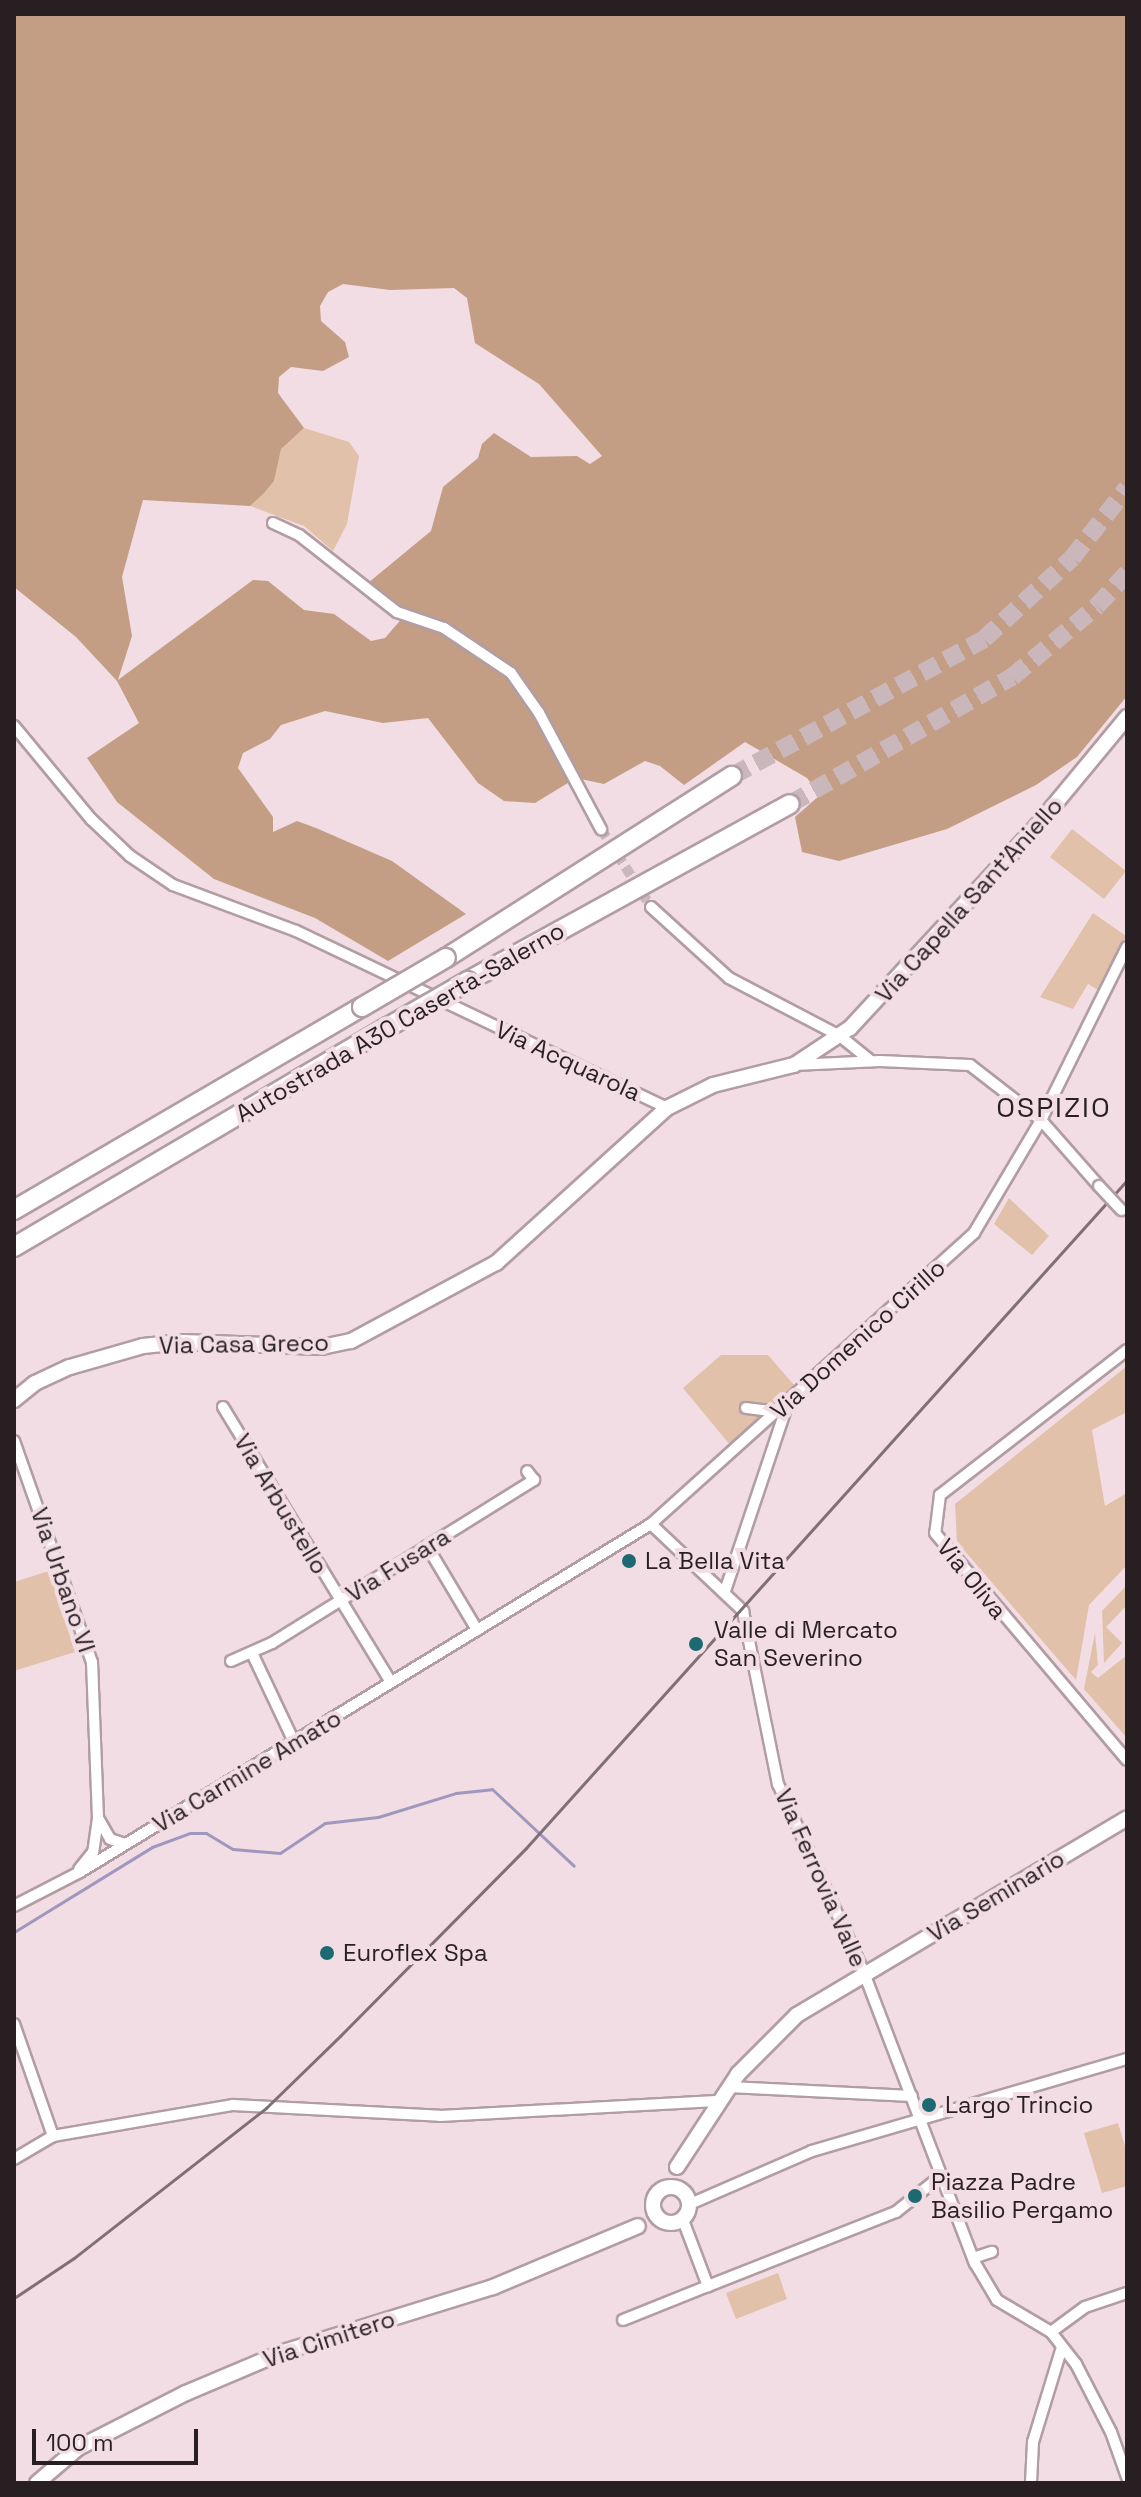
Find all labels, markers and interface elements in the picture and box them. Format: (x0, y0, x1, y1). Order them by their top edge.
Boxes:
street label: Via Capella Sant'Aniello (869, 792, 1069, 1008)
street label: Autostrada A30 Caserta-Salerno (230, 916, 570, 1128)
street label: Via Acquarola (491, 1015, 645, 1107)
district label: OSPIZIO (996, 1090, 1112, 1124)
street label: Via Domenico Cirillo (765, 1253, 951, 1425)
street label: Via Casa Greco (159, 1328, 329, 1360)
street label: Via Arbustello (228, 1429, 334, 1579)
street label: Via Urbano VI (25, 1504, 101, 1656)
street label: Via Fusara (341, 1522, 455, 1608)
street label: Via Oliva (931, 1533, 1013, 1625)
place label: La Bella Vita (645, 1547, 785, 1575)
marker: La Bella Vita (620, 1552, 638, 1570)
place label: Valle di Mercato San Severino (714, 1616, 898, 1672)
marker: Valle di Mercato San Severino (685, 1633, 707, 1655)
street label: Via Carmine Amato (148, 1703, 346, 1839)
street label: Via Ferrovia Valle (769, 1784, 873, 1972)
street label: Via Seminario (922, 1844, 1070, 1948)
place label: Euroflex Spa (343, 1939, 488, 1967)
marker: Euroflex Spa (318, 1944, 336, 1962)
place label: Largo Trincio (945, 2091, 1094, 2119)
marker: Largo Trincio (920, 2096, 938, 2114)
place label: Piazza Padre Basilio Pergamo (931, 2168, 1113, 2224)
marker: Piazza Padre Basilio Pergamo (906, 2187, 924, 2205)
street label: Via Cimitero (260, 2304, 398, 2374)
scale bar (36, 2413, 202, 2463)
text: 100 m (46, 2427, 114, 2458)

